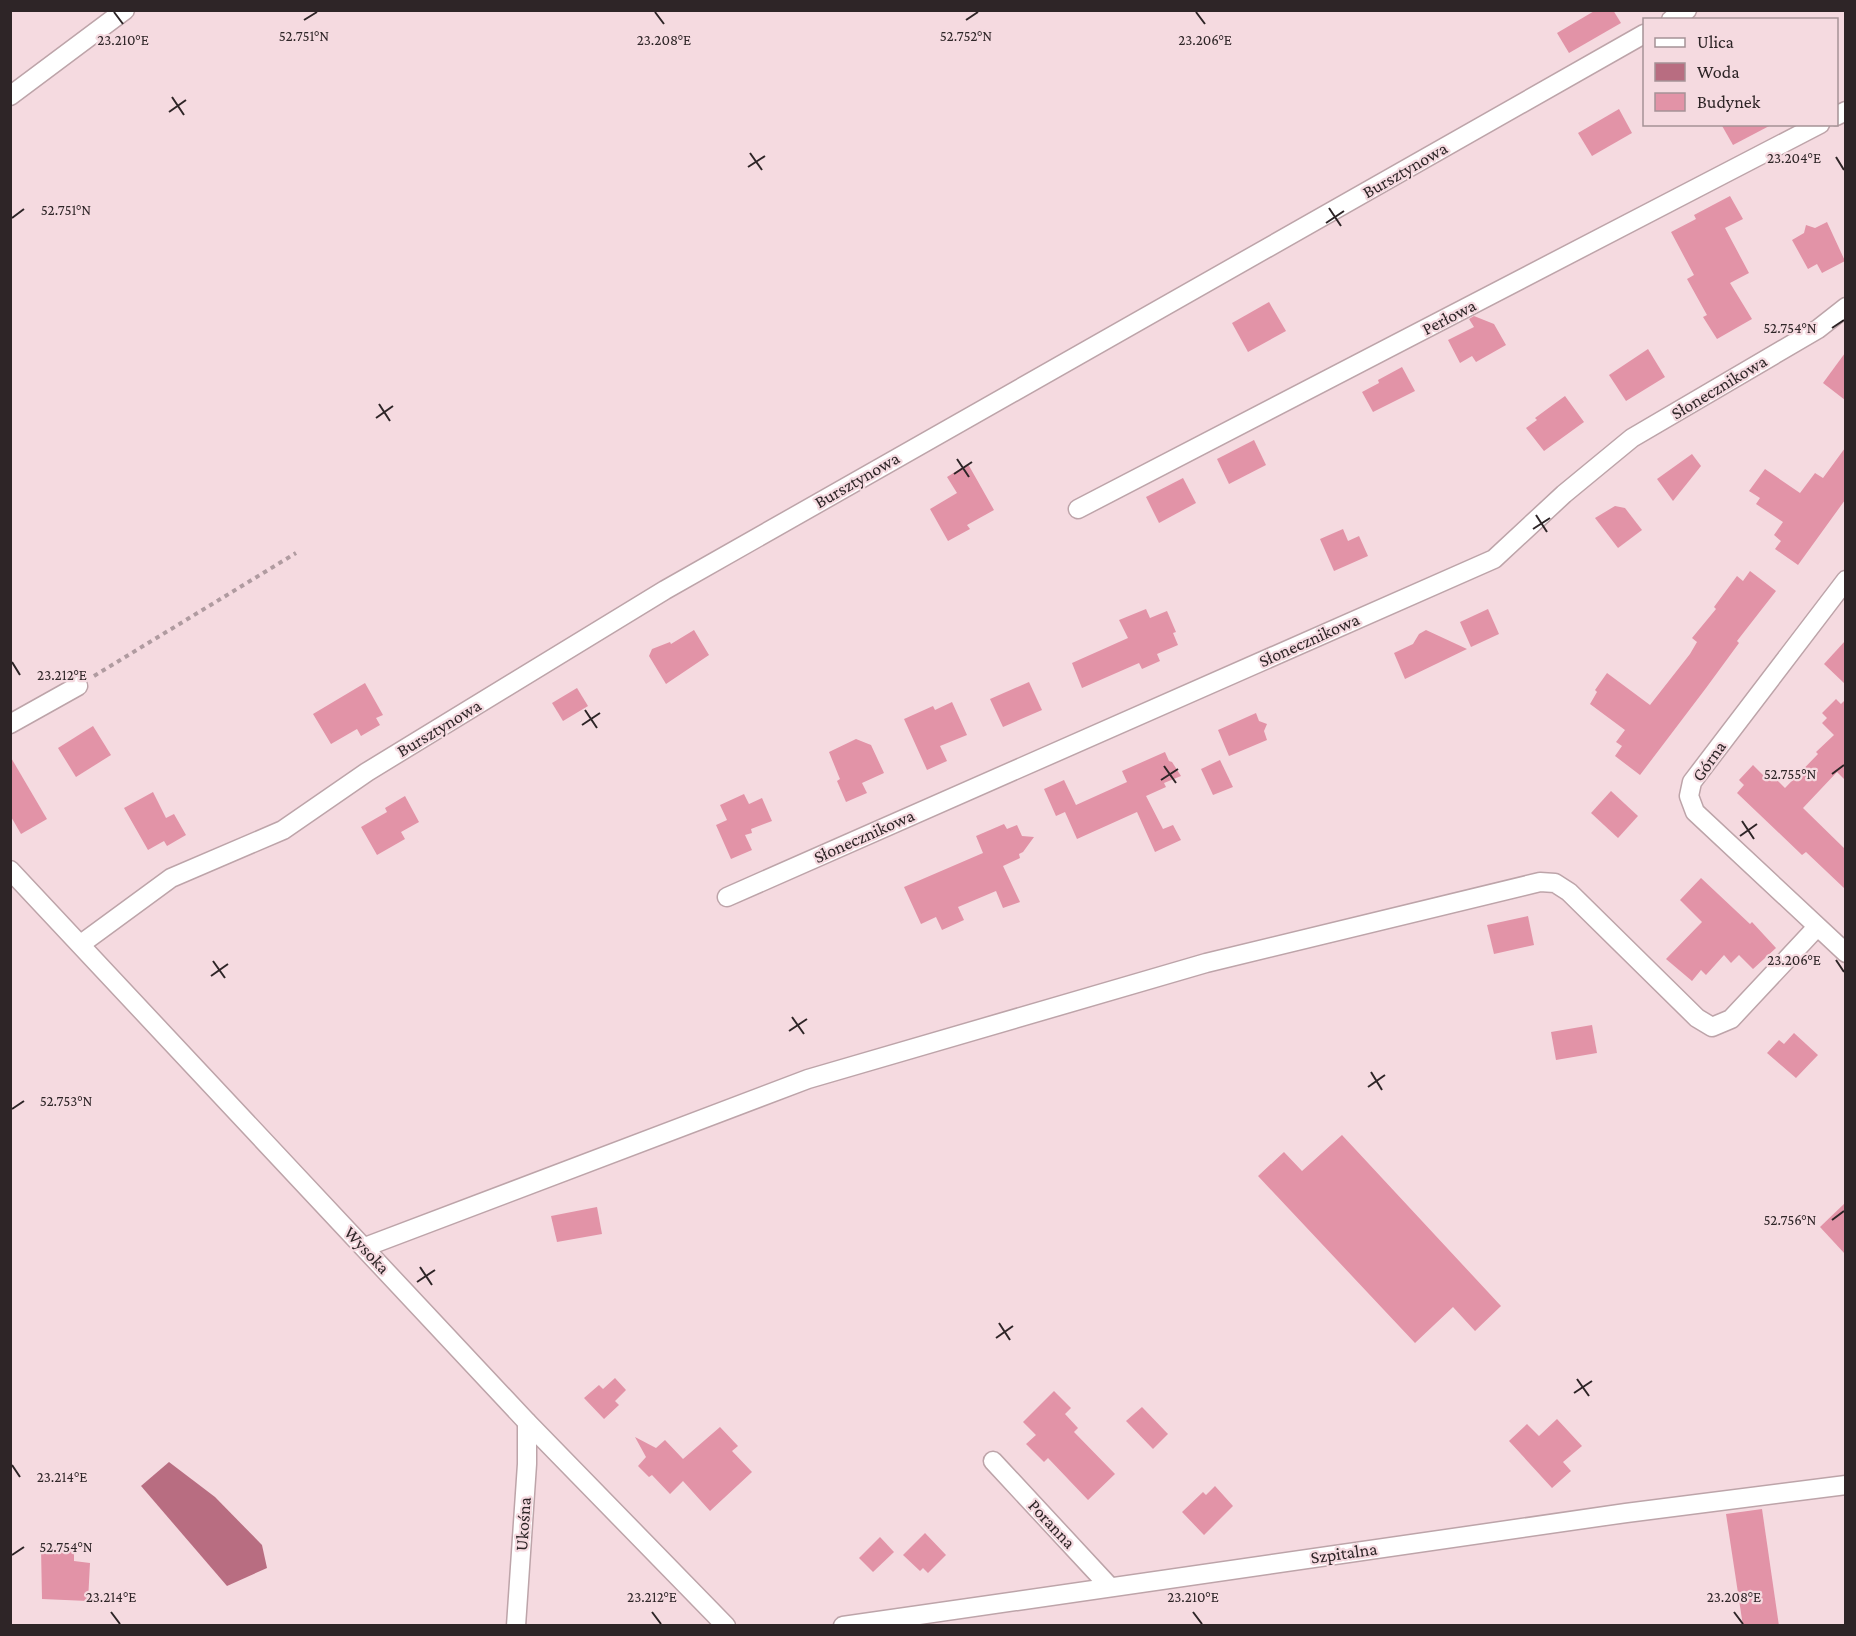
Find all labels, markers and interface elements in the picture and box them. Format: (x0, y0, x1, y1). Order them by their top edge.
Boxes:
legend (1643, 18, 1838, 126)
text: 52.751°N (279, 28, 329, 44)
text: 52.752°N (940, 28, 992, 44)
text: 23.210°E (97, 32, 149, 48)
text: 23.208°E (637, 32, 691, 48)
text: 23.206°E (1178, 32, 1232, 48)
text: Ulica (1697, 32, 1734, 52)
text: Woda (1697, 62, 1740, 82)
text: Budynek (1697, 92, 1761, 112)
street label: Bursztynowa (1359, 138, 1451, 202)
text: 23.204°E (1767, 150, 1821, 166)
text: 52.751°N (41, 202, 91, 218)
street label: Perłowa (1419, 295, 1479, 339)
text: 52.754°N (1763, 320, 1817, 336)
street label: Słonecznikowa (1668, 351, 1770, 423)
street label: Bursztynowa (811, 448, 903, 512)
street label: Słonecznikowa (1256, 609, 1362, 671)
text: 23.212°E (37, 667, 87, 683)
street label: Bursztynowa (393, 695, 485, 761)
street label: Górna (1688, 737, 1730, 785)
text: 52.755°N (1764, 766, 1816, 782)
street label: Słonecznikowa (811, 805, 917, 867)
text: 23.206°E (1767, 952, 1821, 968)
text: 52.753°N (40, 1093, 92, 1109)
text: 52.756°N (1764, 1212, 1817, 1228)
street label: Wysoka (340, 1222, 394, 1278)
text: 23.214°E (37, 1469, 87, 1485)
street label: Poranna (1024, 1495, 1080, 1553)
street label: Ukośna (511, 1496, 535, 1552)
street label: Szpitalna (1309, 1538, 1379, 1568)
text: 52.754°N (39, 1539, 93, 1555)
text: 23.214°E (86, 1589, 136, 1605)
text: 23.212°E (627, 1589, 677, 1605)
text: 23.210°E (1167, 1589, 1219, 1605)
text: 23.208°E (1707, 1589, 1761, 1605)

